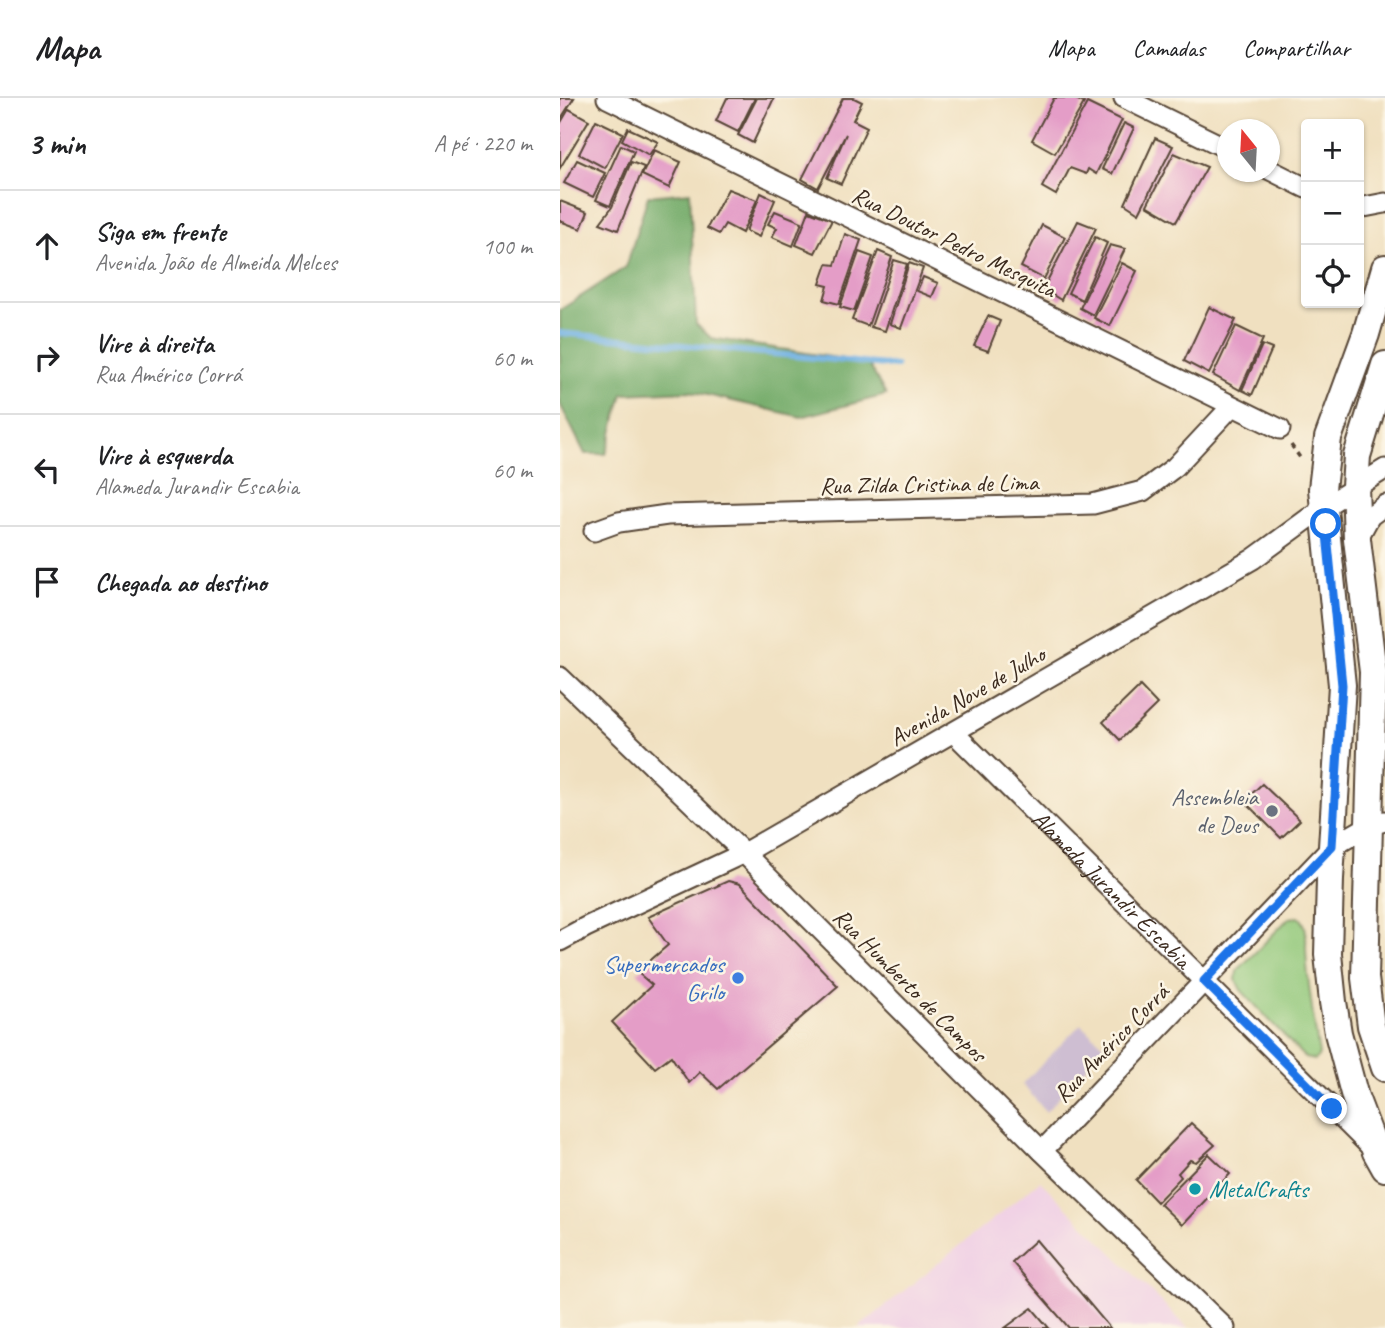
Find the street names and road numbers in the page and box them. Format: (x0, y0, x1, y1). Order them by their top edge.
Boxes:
street label: Rua Doutor Pedro Mesquita (847, 180, 1062, 305)
street label: Rua Zilda Cristina de Lima (819, 467, 1040, 501)
street label: Avenida Nove de Julho (884, 638, 1052, 753)
street label: Alameda Jurandir Escabia (1026, 804, 1199, 976)
street label: Rua Humberto de Campos (827, 902, 995, 1070)
street label: Rua Américo Corrá (1047, 976, 1177, 1109)

